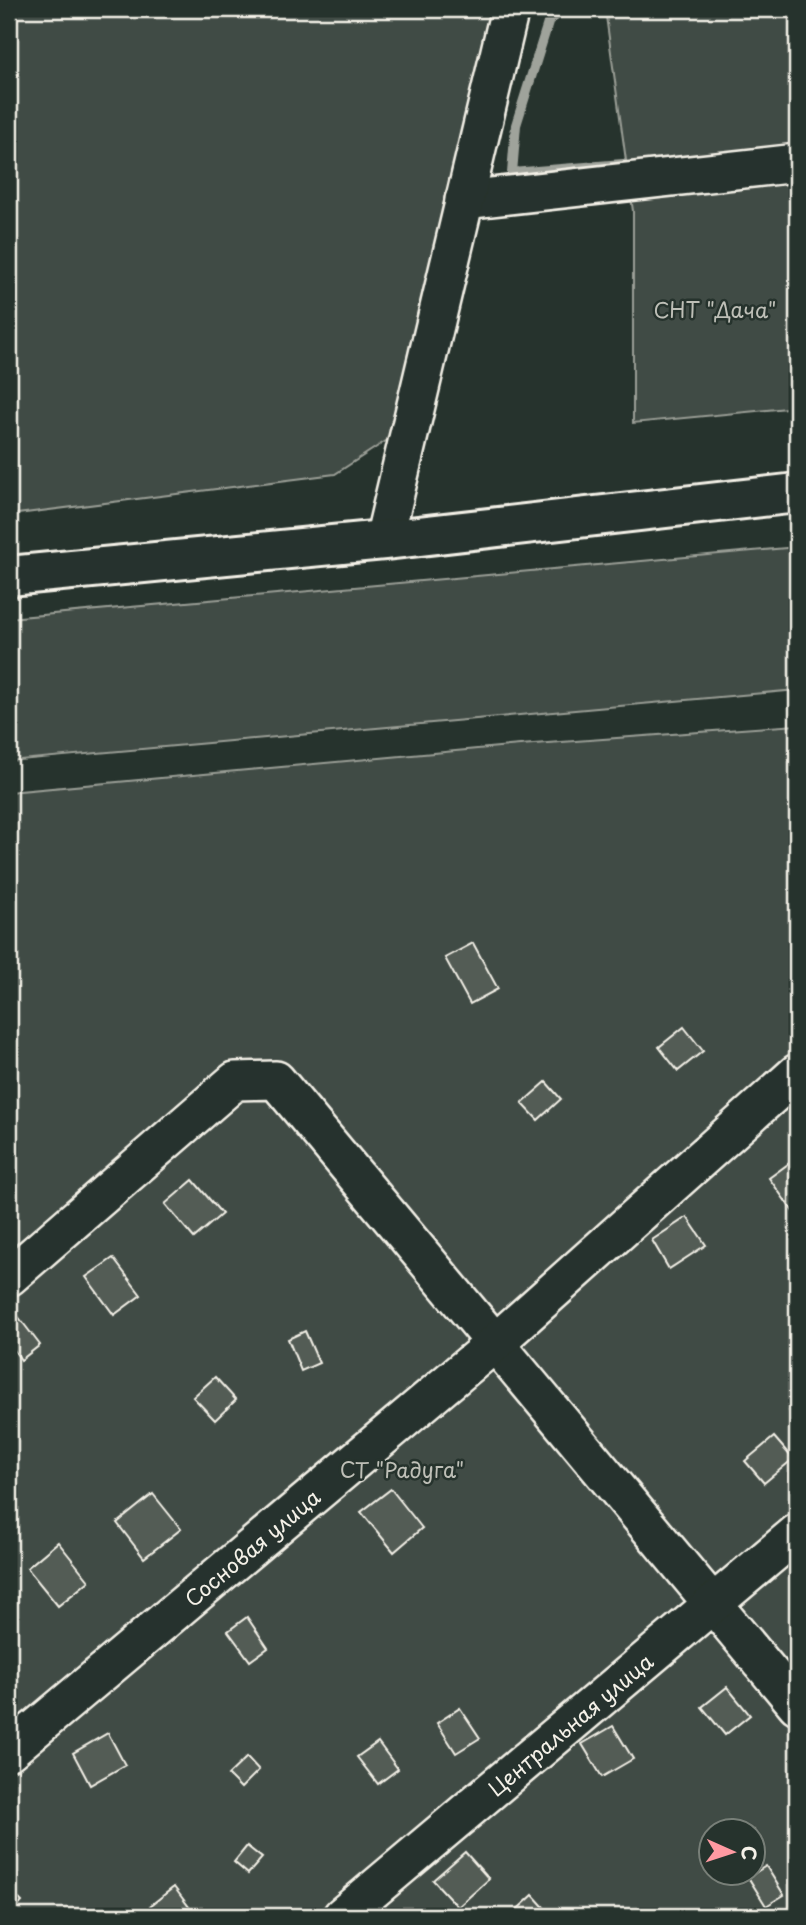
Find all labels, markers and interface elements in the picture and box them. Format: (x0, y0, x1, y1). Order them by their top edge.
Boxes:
park label: СНТ "Дача" (654, 293, 776, 325)
park label: СТ "Радуга" (340, 1453, 464, 1485)
street label: Сосновая улица (177, 1480, 327, 1614)
street label: Центральная улица (480, 1645, 660, 1803)
north arrow (698, 1816, 768, 1886)
text: С (736, 1845, 764, 1861)

